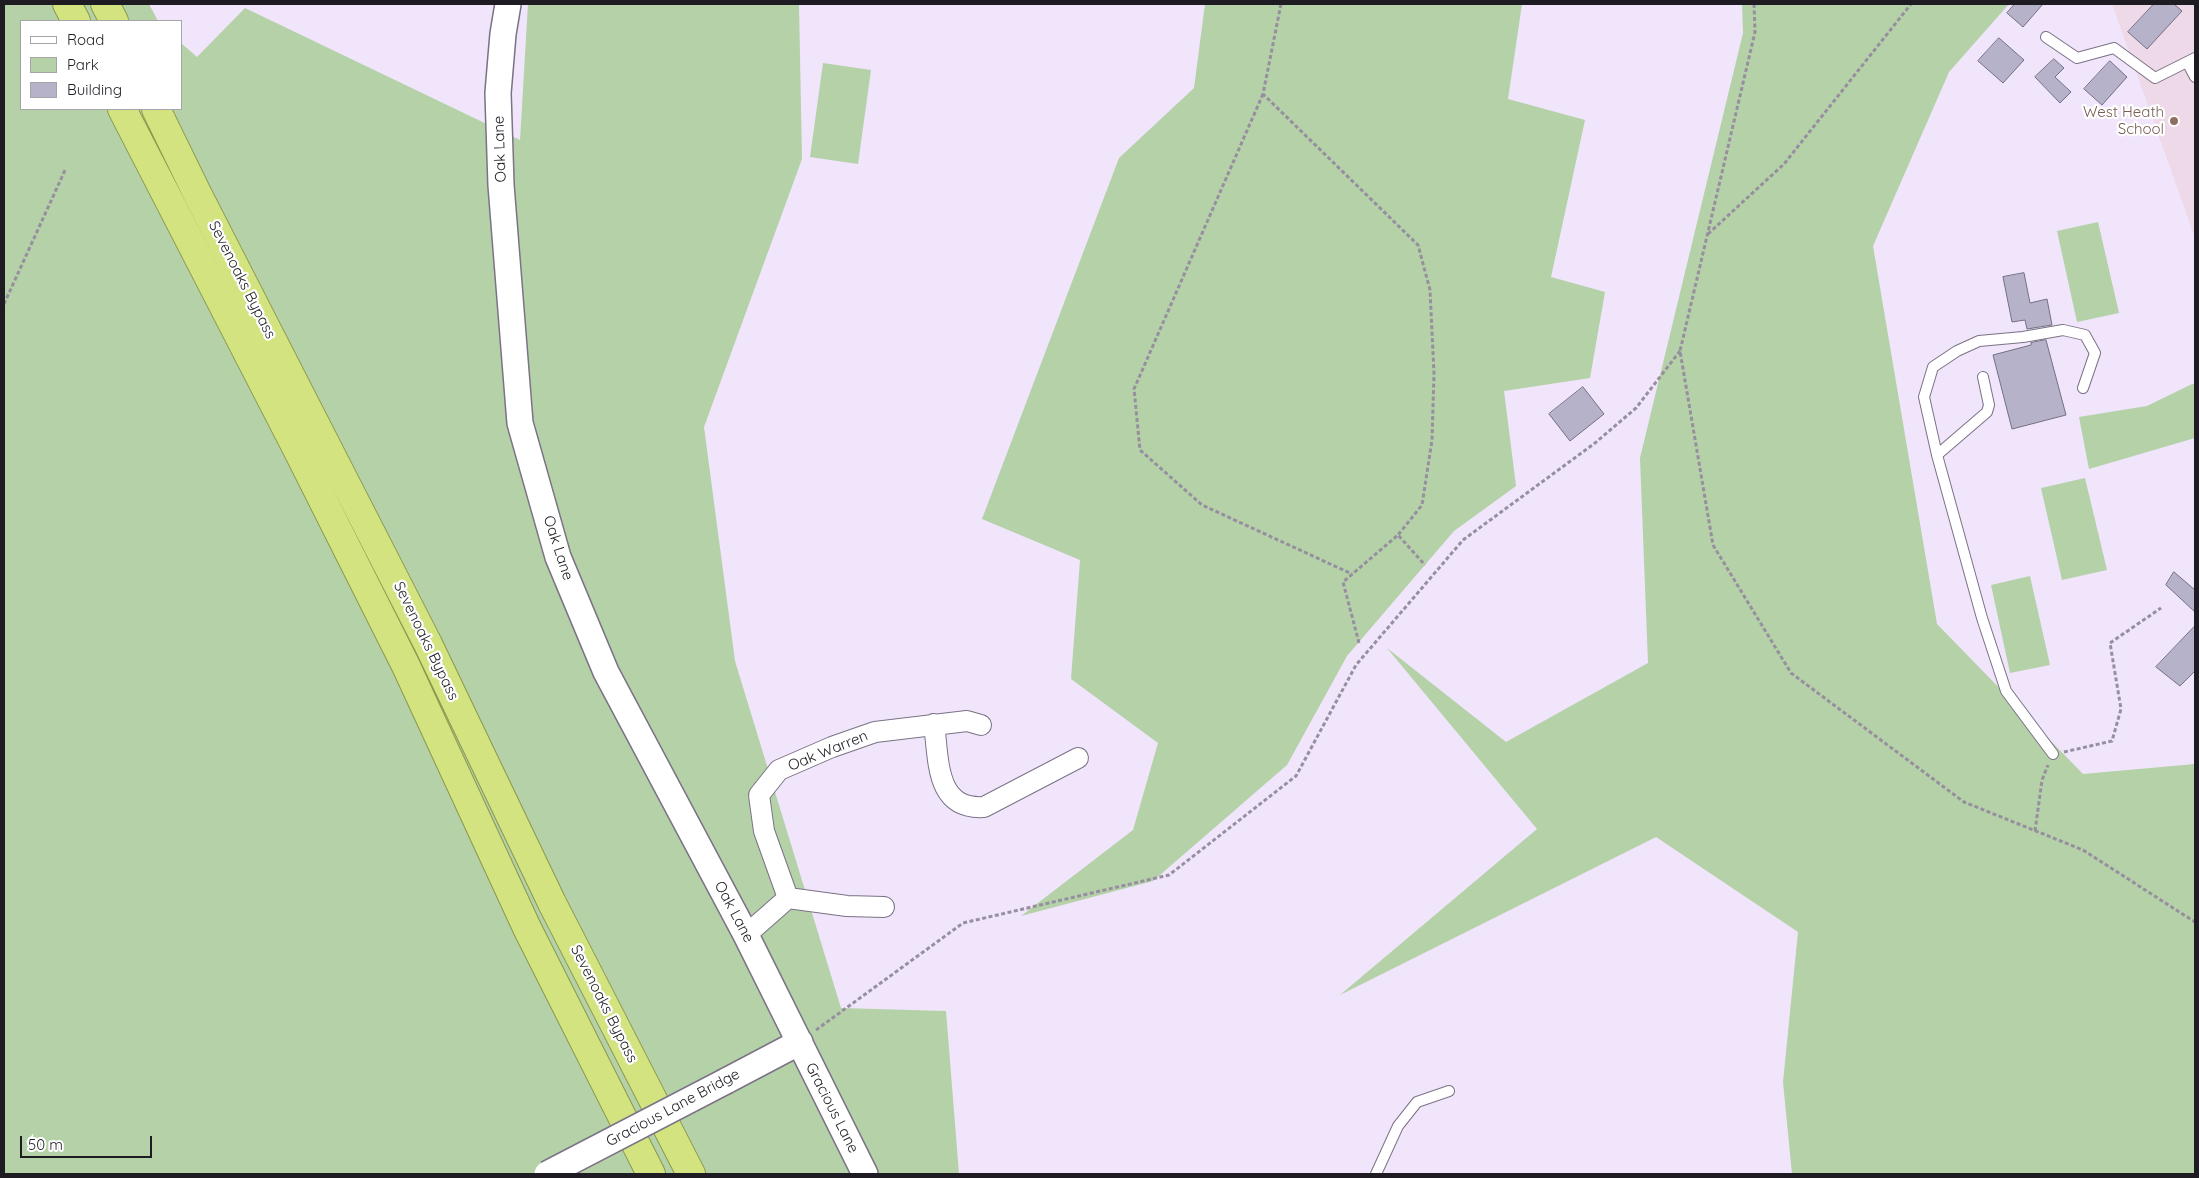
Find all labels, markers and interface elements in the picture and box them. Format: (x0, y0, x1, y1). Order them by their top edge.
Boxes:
legend (20, 20, 182, 110)
text: Road (67, 30, 104, 49)
text: Park (67, 55, 99, 74)
text: Building (67, 80, 122, 99)
place label: West Heath School (2083, 103, 2164, 138)
street label: Oak Lane (490, 115, 510, 183)
marker: West Heath School (2168, 115, 2180, 127)
street label: Sevenoaks Bypass (205, 218, 279, 342)
street label: Oak Lane (539, 513, 577, 583)
street label: Sevenoaks Bypass (390, 579, 462, 703)
street label: Oak Warren (785, 727, 871, 775)
street label: Oak Lane (710, 878, 758, 946)
street label: Sevenoaks Bypass (567, 942, 641, 1066)
street label: Gracious Lane (802, 1060, 862, 1156)
street label: Gracious Lane Bridge (603, 1065, 743, 1151)
scale bar (22, 1126, 155, 1158)
text: 50 m (28, 1135, 63, 1154)

